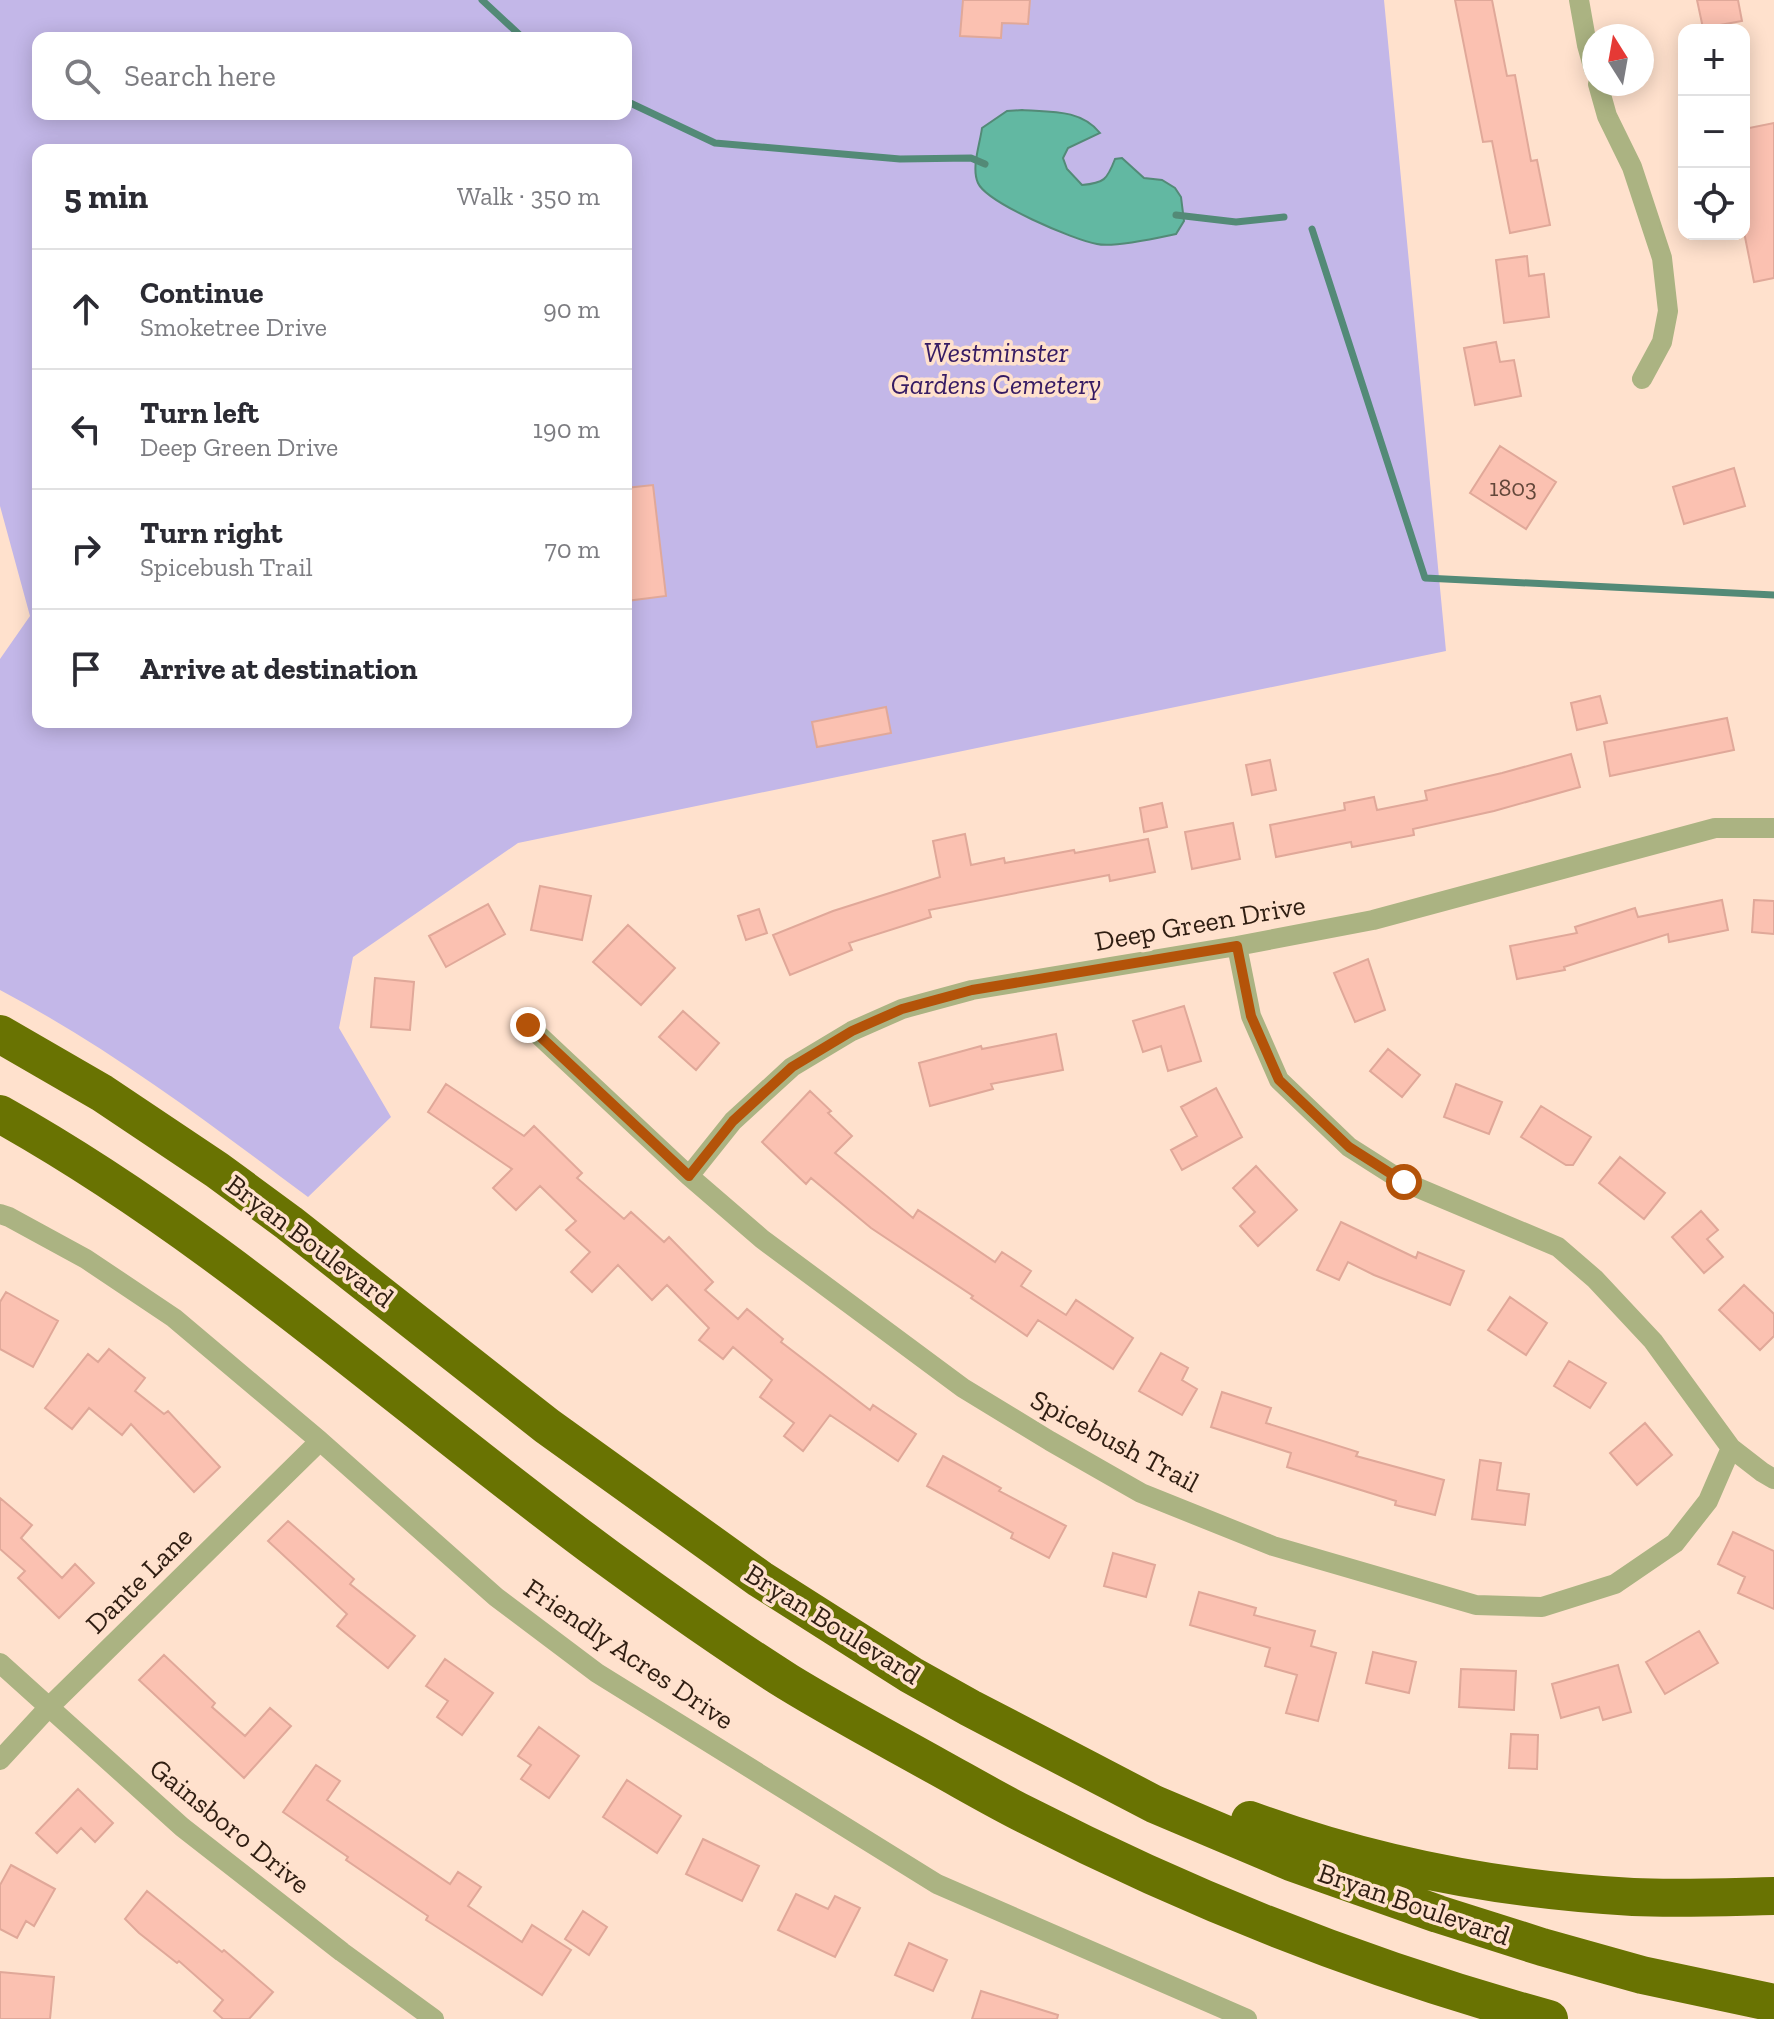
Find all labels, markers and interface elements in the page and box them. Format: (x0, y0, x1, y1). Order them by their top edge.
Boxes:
north arrow (1582, 24, 1654, 96)
map controls (1678, 24, 1750, 240)
button: + (1678, 24, 1750, 96)
search box (32, 32, 632, 120)
icon: search (60, 54, 104, 98)
text: Search here (124, 58, 276, 94)
button: − (1678, 96, 1750, 168)
button: locate (1678, 168, 1750, 240)
text: 5 min (64, 176, 148, 217)
text: Walk · 350 m (457, 180, 600, 212)
text: Continue (140, 275, 264, 311)
icon: ahead (64, 287, 108, 331)
text: 90 m (543, 293, 600, 325)
text: Smoketree Drive (140, 311, 327, 343)
park label: Westminster Gardens Cemetery (891, 336, 1101, 401)
text: Turn left (140, 395, 259, 431)
icon: left (64, 407, 108, 451)
text: 190 m (533, 413, 600, 445)
text: Deep Green Drive (140, 431, 338, 463)
house number: 1803 (1489, 473, 1537, 502)
text: Turn right (140, 515, 282, 551)
icon: right (64, 527, 108, 571)
text: 70 m (544, 533, 600, 565)
text: Spicebush Trail (140, 551, 313, 583)
icon: arrive (64, 647, 108, 691)
text: Arrive at destination (140, 651, 417, 687)
street label: Deep Green Drive (1092, 888, 1308, 958)
route end (510, 1007, 546, 1043)
route start (1386, 1164, 1422, 1200)
street label: Bryan Boulevard (220, 1167, 400, 1315)
street label: Spicebush Trail (1025, 1383, 1205, 1499)
street label: Dante Lane (79, 1520, 199, 1640)
street label: Bryan Boulevard (739, 1557, 927, 1691)
street label: Friendly Acres Drive (518, 1571, 740, 1737)
street label: Gainsboro Drive (143, 1751, 317, 1901)
street label: Bryan Boulevard (1314, 1856, 1514, 1952)

